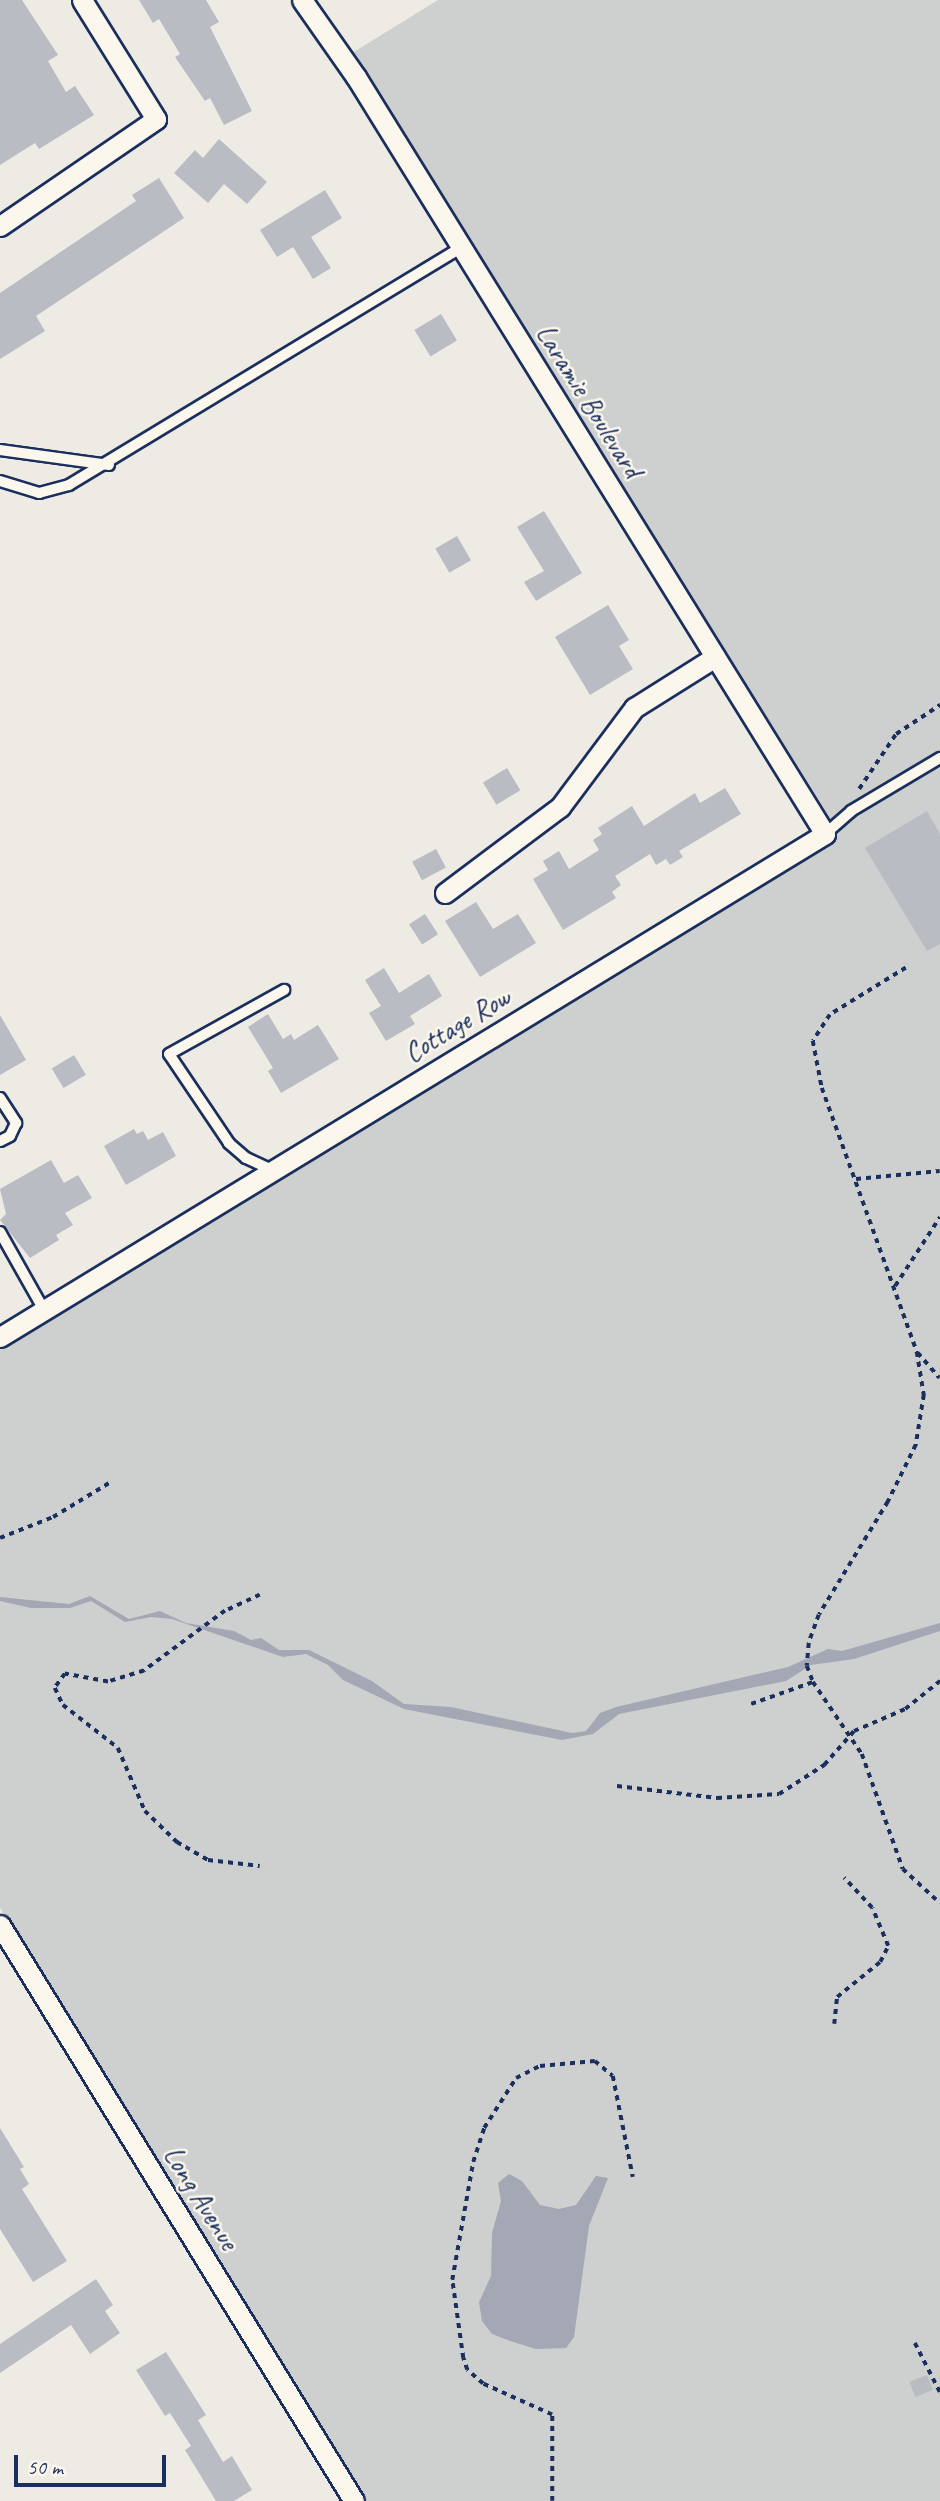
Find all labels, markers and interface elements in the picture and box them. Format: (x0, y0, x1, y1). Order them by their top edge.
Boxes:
street label: Laramie Boulevard (528, 318, 650, 484)
street label: Cottage Row (398, 980, 516, 1070)
street label: Long Avenue (156, 2140, 246, 2256)
scale bar (18, 2442, 170, 2486)
text: 50 m (27, 2454, 63, 2480)

